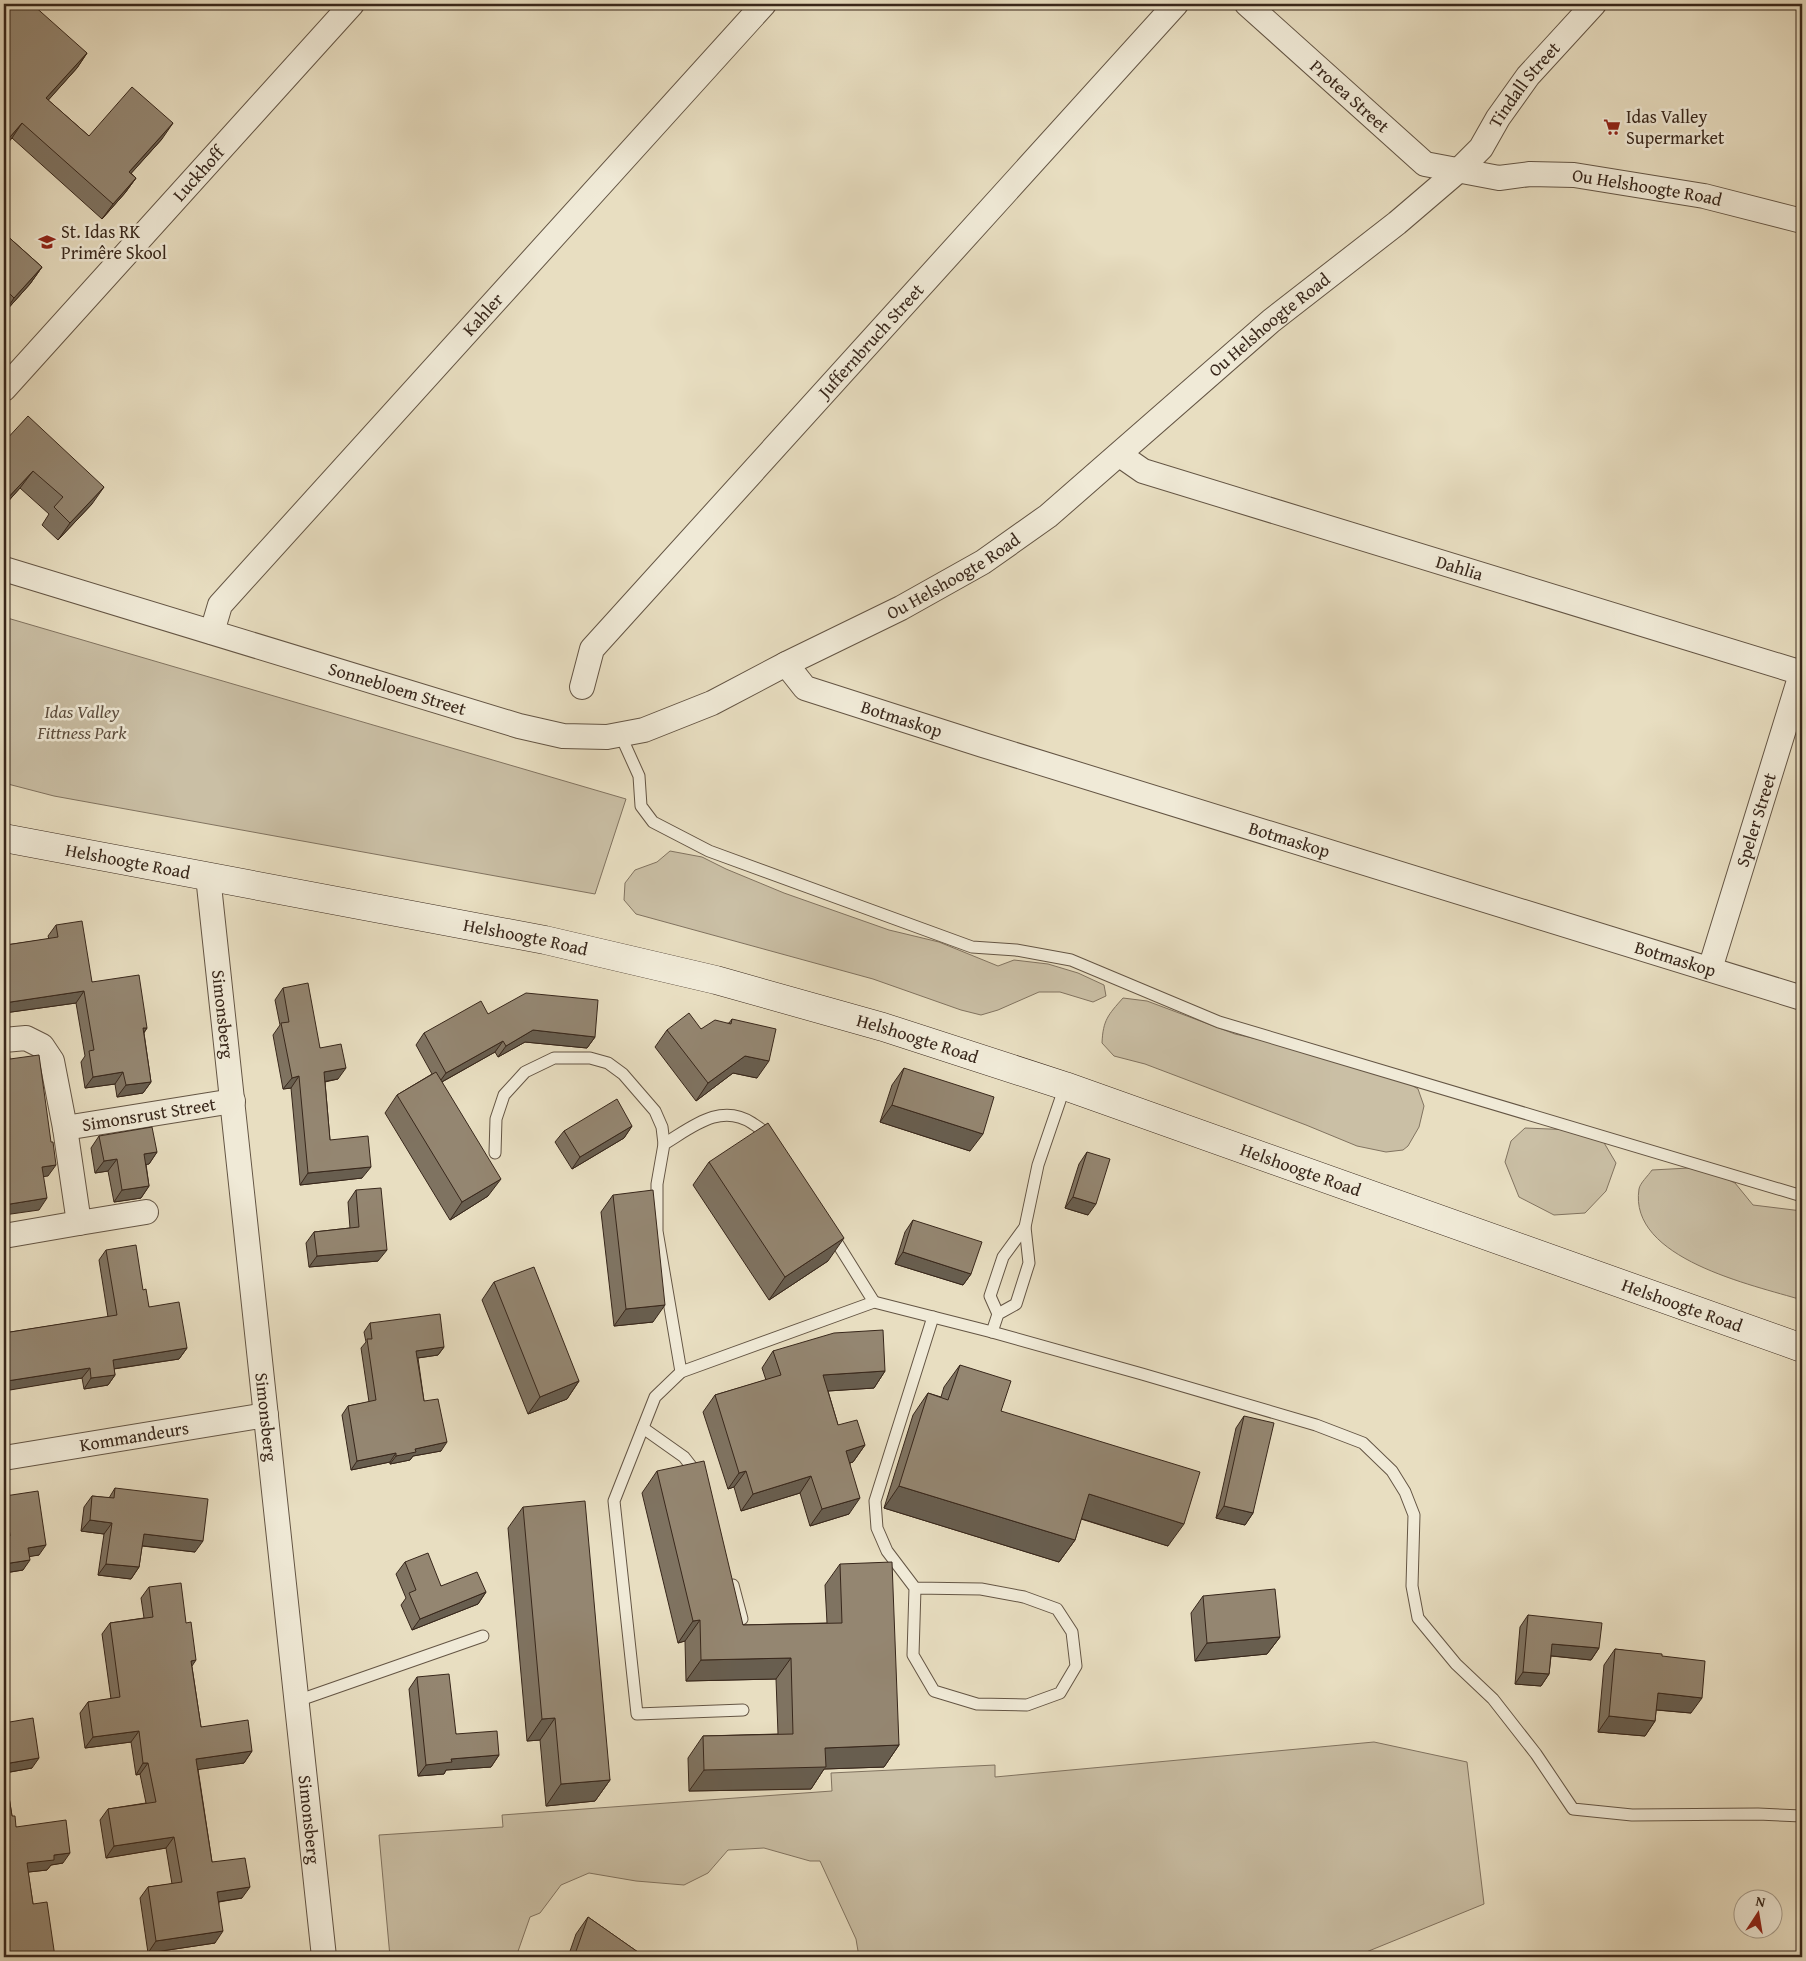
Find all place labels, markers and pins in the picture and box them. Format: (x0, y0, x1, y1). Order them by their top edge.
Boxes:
place label: Idas Valley Supermarket (1626, 103, 1725, 151)
supermarket icon: Idas Valley Supermarket (1602, 117, 1622, 137)
place label: St. Idas RK Primêre Skool (61, 218, 167, 266)
school or university icon: St. Idas RK Primêre Skool (37, 232, 57, 252)

